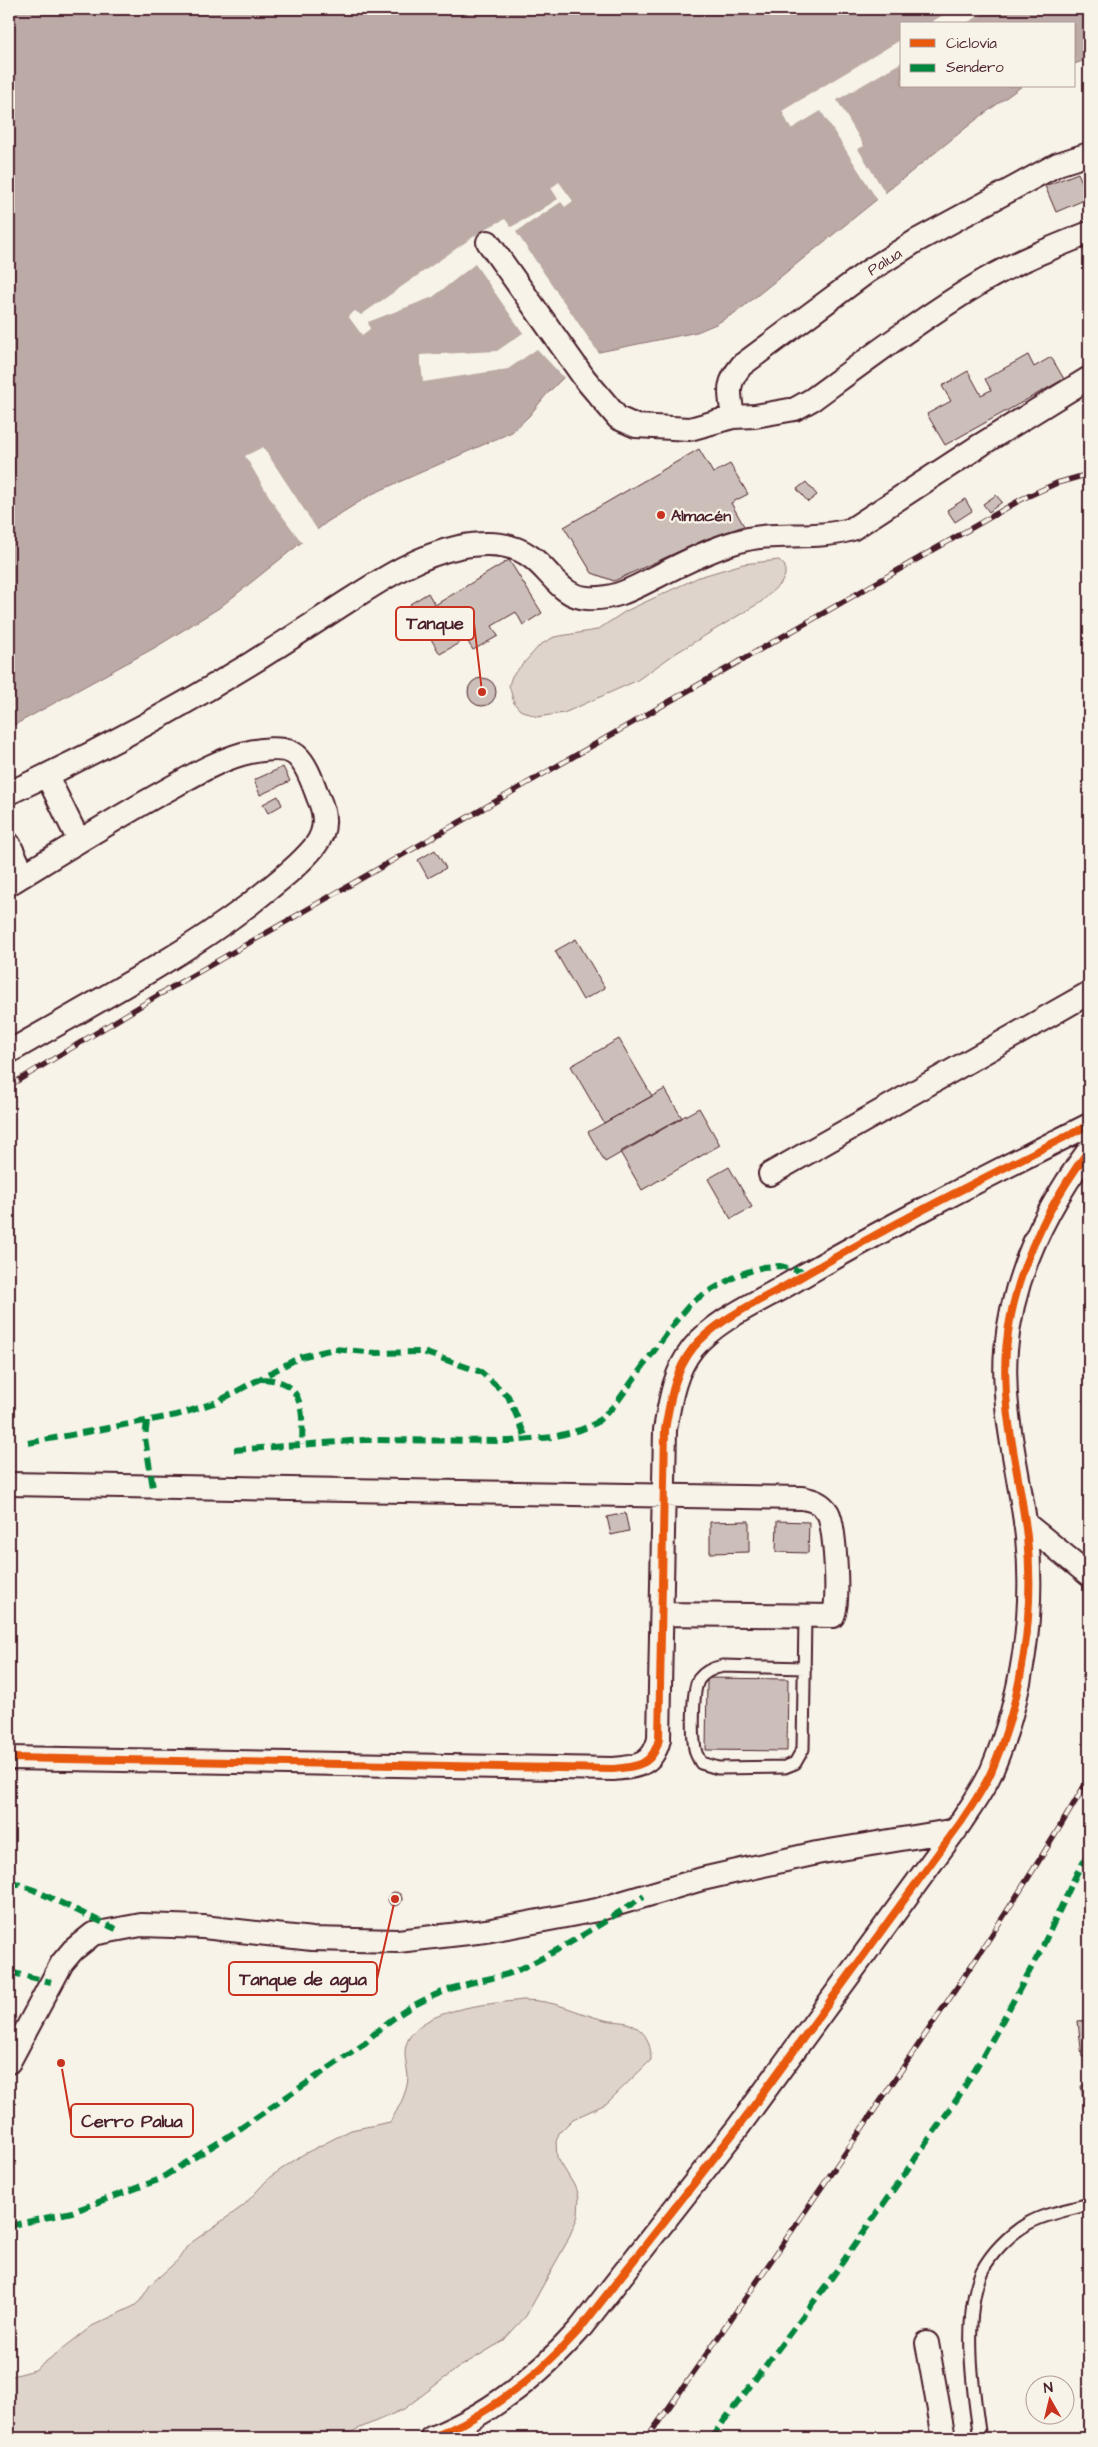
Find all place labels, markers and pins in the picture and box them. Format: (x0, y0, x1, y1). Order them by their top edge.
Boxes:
place label: Almacén (671, 505, 731, 527)
marker: Almacén (655, 509, 667, 521)
callout: Tanque (396, 607, 474, 640)
callout: Tanque de agua (229, 1962, 377, 1995)
callout: Cerro Palua (71, 2104, 193, 2137)

